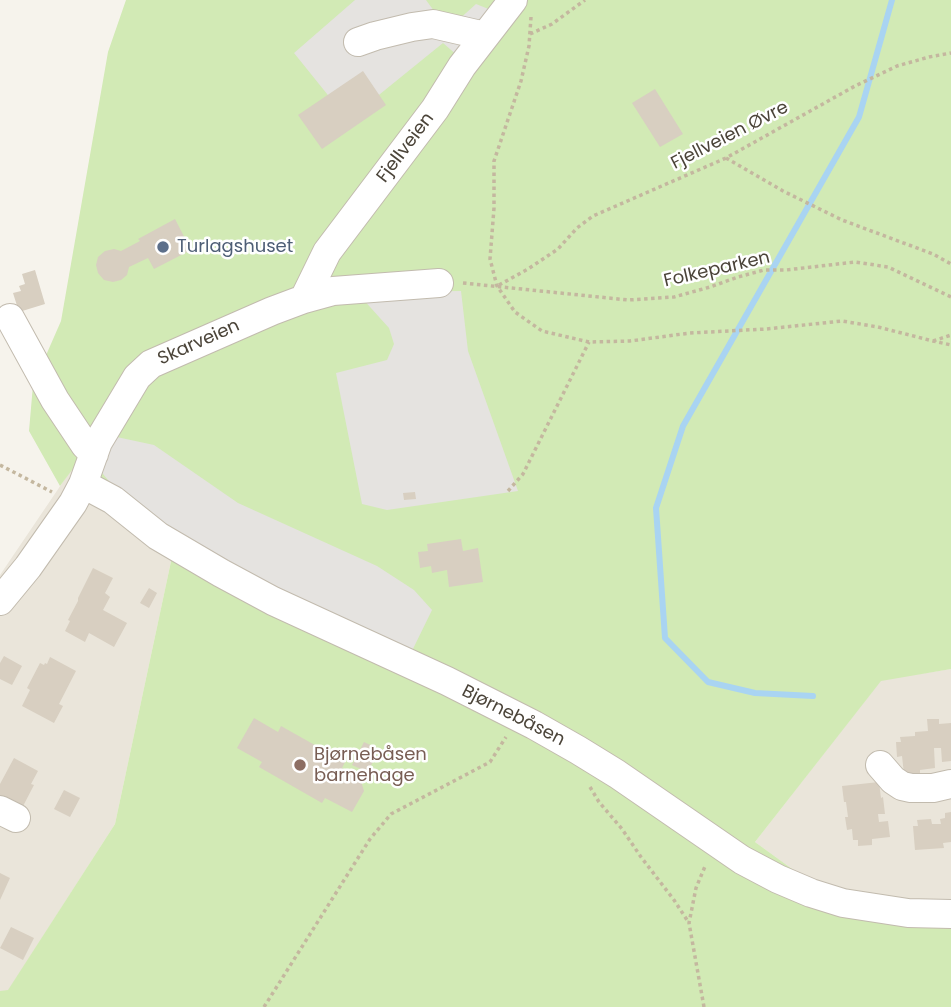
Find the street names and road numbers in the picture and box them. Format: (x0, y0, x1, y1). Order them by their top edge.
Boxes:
street label: Fjellveien Øvre (668, 97, 792, 175)
street label: Fjellveien (373, 109, 439, 187)
street label: Folkeparken (662, 247, 772, 293)
street label: Skarveien (155, 315, 243, 371)
street label: Bjørnebåsen (458, 681, 568, 751)

